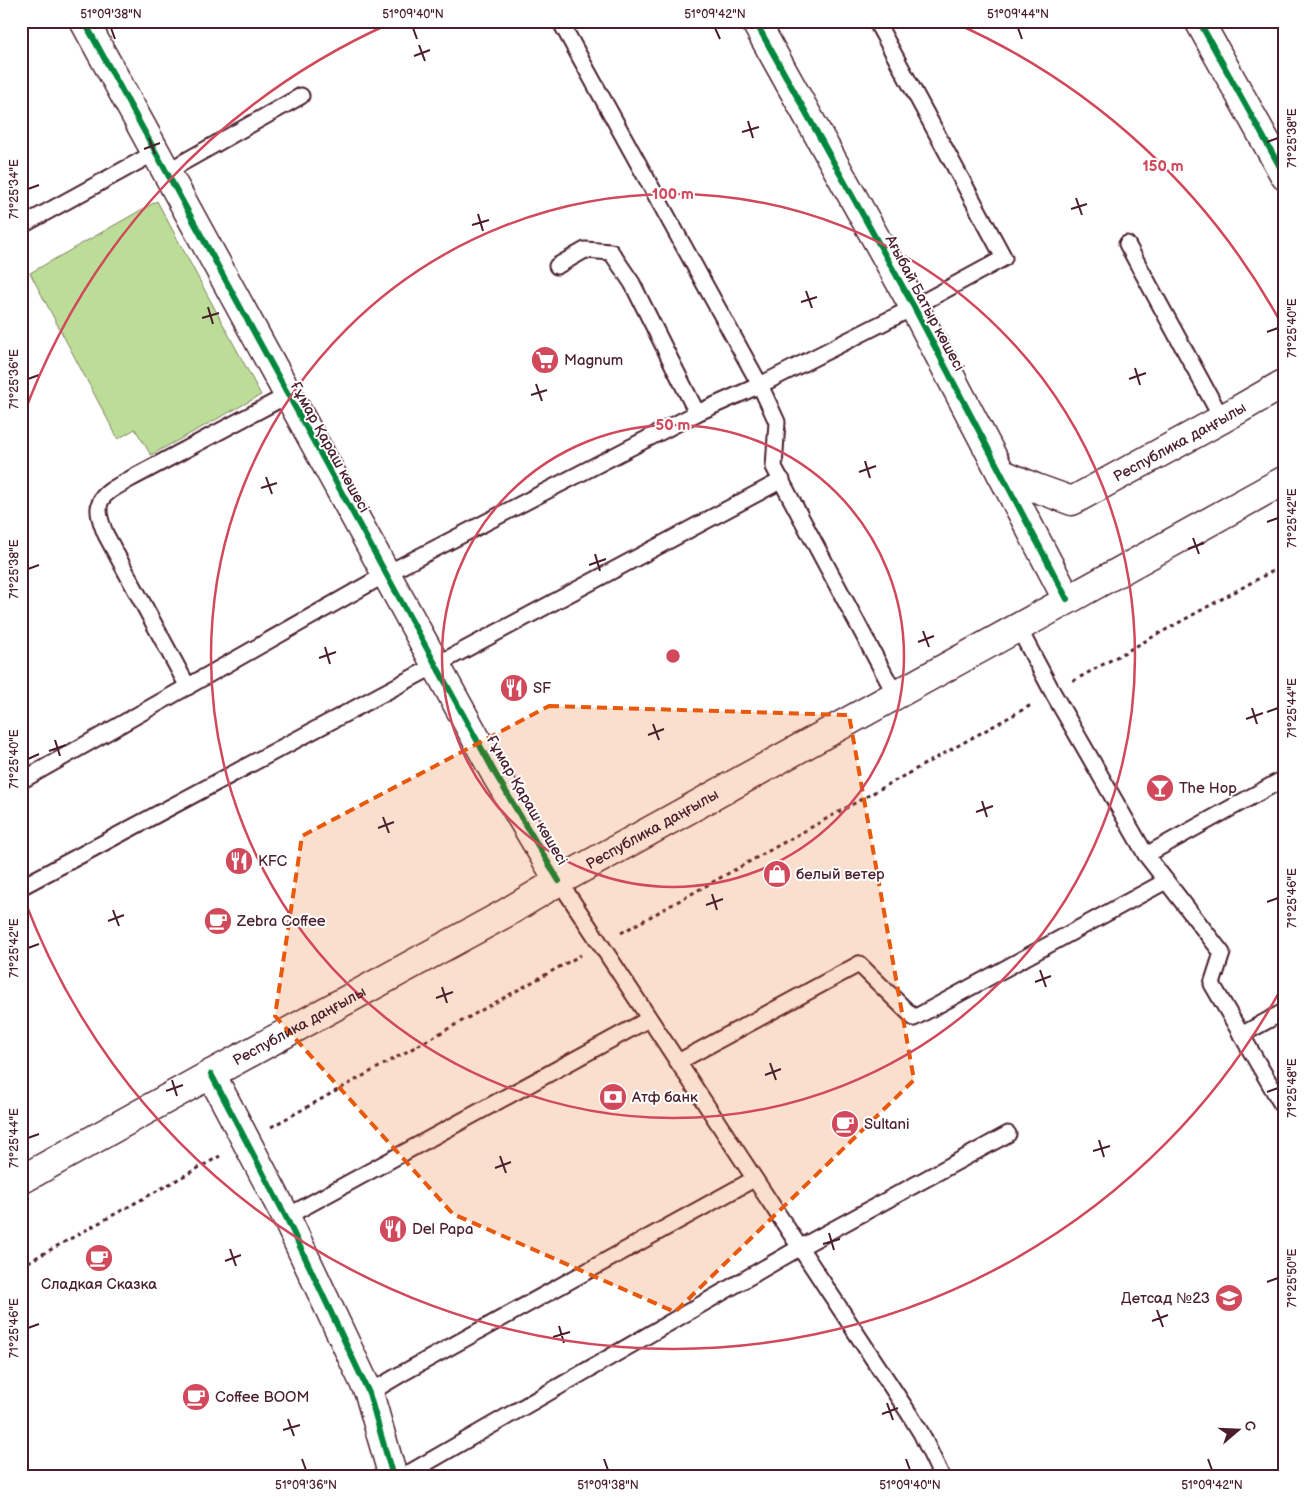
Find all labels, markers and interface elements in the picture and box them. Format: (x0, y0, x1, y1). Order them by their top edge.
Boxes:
text: 51°09'38"N (80, 7, 142, 22)
text: 51°09'40"N (382, 7, 444, 22)
text: 51°09'42"N (684, 7, 746, 22)
text: 51°09'44"N (987, 7, 1049, 22)
text: 71°25'38"E (1285, 108, 1300, 168)
text: 150 m (1142, 157, 1184, 176)
text: 71°25'34"E (7, 159, 22, 219)
text: 100 m (652, 185, 694, 204)
street label: Ағыбай Батыр көшесі (880, 231, 969, 375)
text: 71°25'40"E (1285, 298, 1300, 358)
supermarket icon: Magnum (530, 345, 560, 375)
text: 71°25'36"E (7, 349, 22, 409)
place label: Magnum (564, 351, 623, 370)
street label: Ғұмар Қараш көшесі (286, 378, 374, 516)
street label: Республика даңғылы (1110, 398, 1250, 487)
text: 50 m (656, 416, 691, 435)
text: 71°25'42"E (1285, 488, 1300, 548)
text: 71°25'38"E (7, 539, 22, 599)
centre of rings (664, 647, 682, 665)
restaurant icon: SF (499, 673, 529, 703)
text: 71°25'44"E (1285, 678, 1300, 738)
place label: SF (533, 679, 551, 698)
text: 71°25'40"E (7, 729, 22, 789)
street label: Ғұмар Қараш көшесі (482, 732, 572, 869)
bar icon: The Hop (1145, 773, 1175, 803)
place label: The Hop (1179, 779, 1237, 798)
street label: Республика даңғылы (583, 785, 722, 874)
restaurant icon: KFC (224, 846, 254, 876)
place label: KFC (258, 852, 288, 871)
shop icon: белый ветер (762, 859, 792, 889)
place label: белый ветер (796, 865, 885, 884)
text: 71°25'46"E (1285, 868, 1300, 928)
cafe icon: Zebra Coffee (203, 906, 233, 936)
place label: Zebra Coffee (236, 912, 326, 931)
text: 71°25'42"E (7, 918, 22, 978)
street label: Республика даңғылы (230, 982, 369, 1070)
text: 71°25'48"E (1285, 1058, 1300, 1118)
bank icon: Атф банк (598, 1082, 628, 1112)
place label: Атф банк (631, 1088, 698, 1107)
text: 71°25'44"E (7, 1108, 22, 1168)
cafe icon: Sultani (830, 1109, 860, 1139)
place label: Sultani (864, 1115, 909, 1134)
restaurant icon: Del Papa (378, 1214, 408, 1244)
place label: Del Papa (412, 1220, 474, 1239)
cafe icon: Сладкая Сказка (84, 1243, 114, 1273)
text: 71°25'50"E (1285, 1248, 1300, 1308)
place label: Сладкая Сказка (41, 1275, 157, 1294)
school or university icon: Детсад №23 (1214, 1283, 1244, 1313)
place label: Детсад №23 (1121, 1289, 1210, 1308)
text: 71°25'46"E (7, 1298, 22, 1358)
cafe icon: Coffee BOOM (181, 1382, 211, 1412)
place label: Coffee BOOM (215, 1388, 309, 1407)
north arrow (1214, 1406, 1264, 1456)
text: С (1240, 1419, 1260, 1434)
text: 51°09'36"N (275, 1478, 337, 1493)
text: 51°09'38"N (577, 1478, 639, 1493)
text: 51°09'40"N (879, 1478, 941, 1493)
text: 51°09'42"N (1181, 1478, 1243, 1493)

